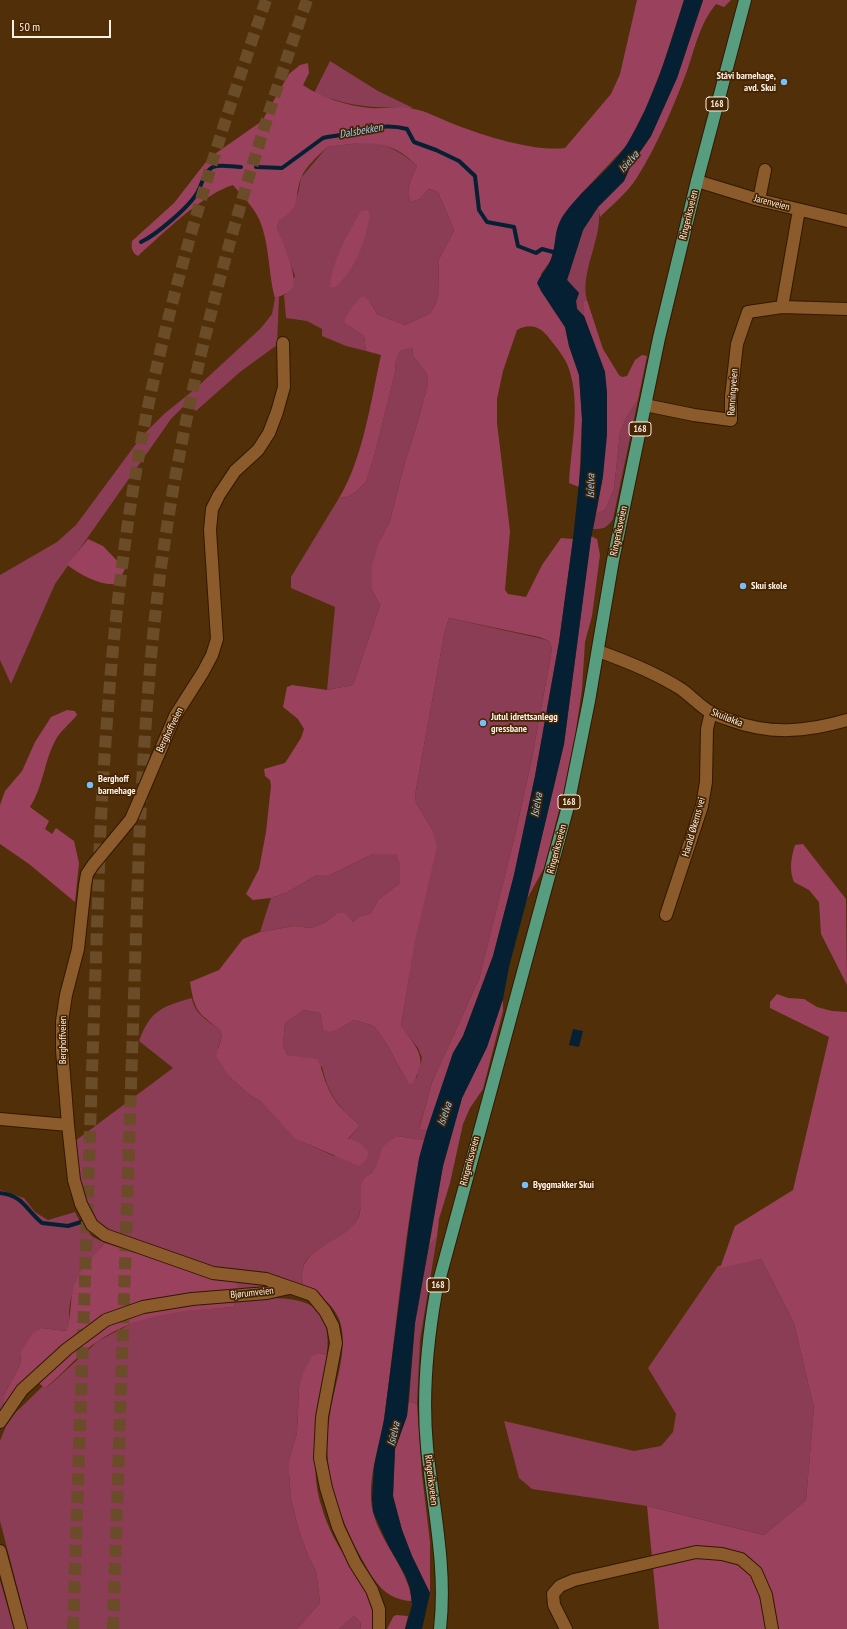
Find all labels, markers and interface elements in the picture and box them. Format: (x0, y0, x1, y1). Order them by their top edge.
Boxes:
scale bar (14, 12, 113, 38)
text: 50 m (19, 19, 40, 34)
place label: Ståvi barnehage, avd. Skui (717, 70, 776, 94)
marker: Ståvi barnehage, avd. Skui (779, 77, 789, 87)
road number: 168 (706, 97, 728, 111)
water label: Dalsbekken (338, 121, 384, 141)
water label: Isielva (616, 149, 642, 175)
street label: Ringeriksveien (677, 189, 701, 241)
street label: Jarenveien (753, 192, 791, 214)
street label: Rønningveien (725, 368, 741, 416)
road number: 168 (629, 422, 651, 436)
water label: Isielva (584, 474, 598, 498)
street label: Ringeriksveien (608, 505, 630, 557)
place label: Skui skole (751, 580, 787, 592)
marker: Skui skole (738, 581, 748, 591)
street label: Berghoffveien (154, 706, 186, 754)
street label: Skuiløkka (709, 706, 745, 730)
place label: Jutul idrettsanlegg gressbane (491, 711, 558, 734)
marker: Jutul idrettsanlegg gressbane (478, 718, 488, 728)
place label: Berghoff barnehage (98, 773, 136, 796)
marker: Berghoff barnehage (85, 780, 95, 790)
water label: Isielva (528, 792, 546, 818)
road number: 168 (558, 795, 580, 809)
street label: Harald Økerns vei (680, 796, 708, 858)
street label: Ringeriksveien (545, 823, 569, 875)
street label: Berghoffveien (57, 1016, 69, 1064)
water label: Isielva (435, 1100, 455, 1128)
street label: Ringeriksveien (458, 1135, 482, 1187)
place label: Byggmakker Skui (533, 1179, 594, 1191)
marker: Byggmakker Skui (520, 1180, 530, 1190)
road number: 168 (427, 1278, 449, 1292)
street label: Bjørumveien (230, 1285, 274, 1301)
water label: Isielva (385, 1421, 403, 1447)
street label: Ringeriksveien (422, 1454, 440, 1506)

